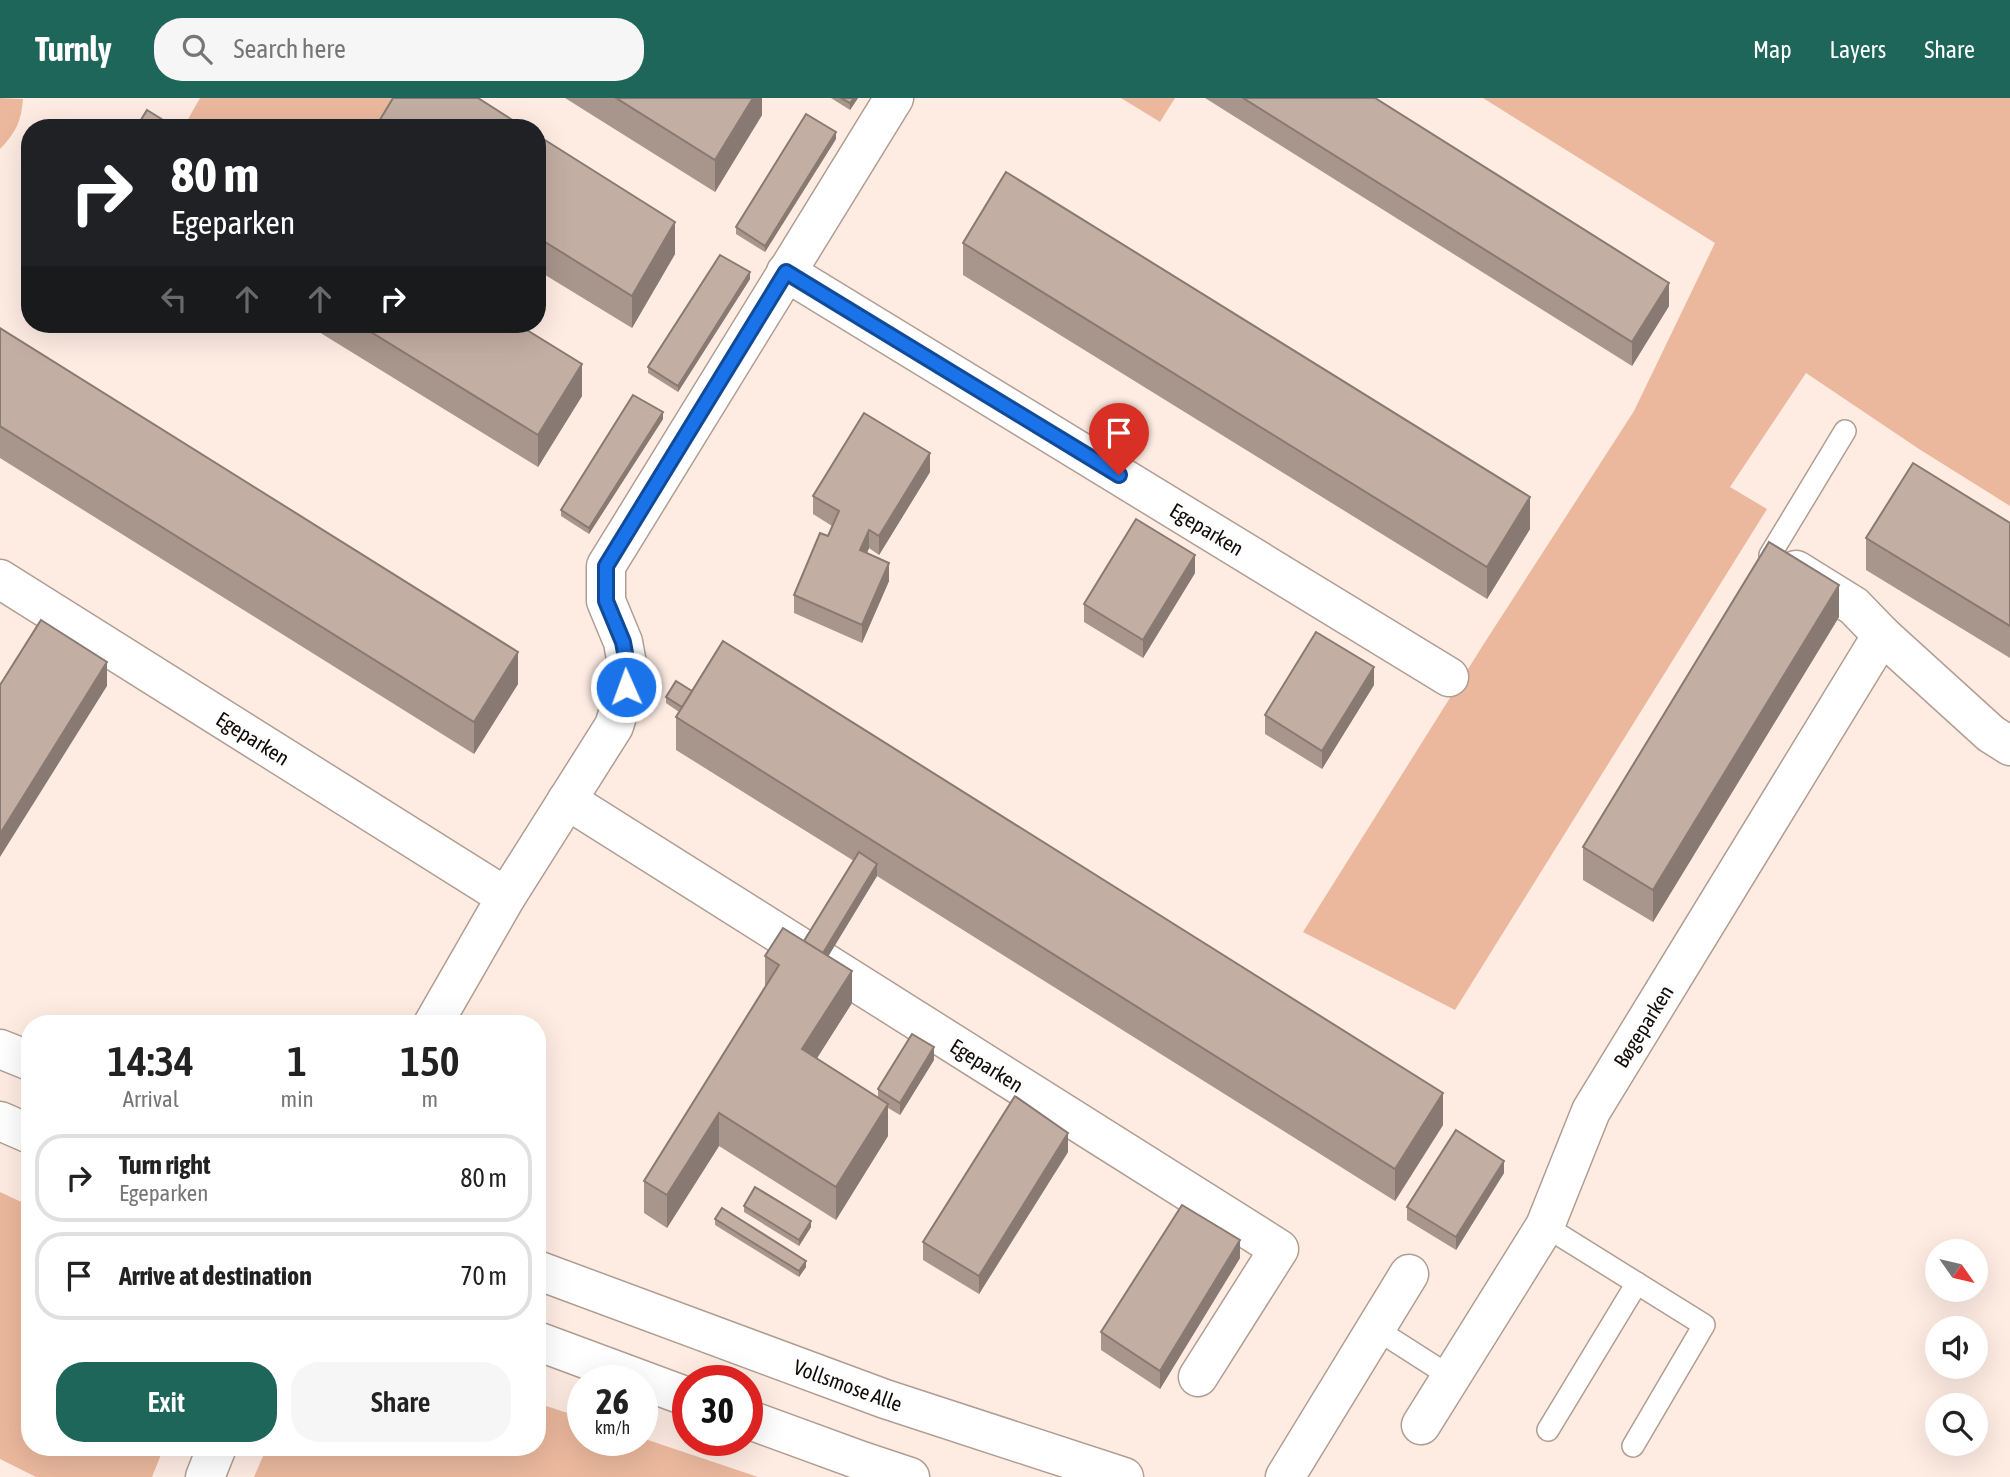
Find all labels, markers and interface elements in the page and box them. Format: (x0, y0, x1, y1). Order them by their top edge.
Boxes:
search box (154, 18, 644, 81)
text: Turnly (35, 30, 112, 68)
icon: search (178, 30, 216, 68)
text: Search here (234, 34, 346, 64)
text: Map (1753, 36, 1792, 63)
text: Layers (1830, 36, 1886, 63)
text: Share (1924, 36, 1975, 63)
text: 80 m (171, 146, 259, 202)
icon: right (56, 147, 147, 238)
text: Egeparken (171, 204, 295, 241)
icon: left (155, 280, 193, 318)
icon: ahead (228, 280, 266, 318)
icon: ahead (301, 280, 339, 318)
icon: right (374, 280, 412, 318)
pin (1089, 403, 1149, 475)
icon: arrive (1100, 414, 1138, 452)
street label: Egeparken (1166, 498, 1248, 560)
position arrow (589, 650, 663, 724)
street label: Egeparken (212, 706, 294, 770)
street label: Bøgeparken (1608, 980, 1678, 1072)
street label: Egeparken (946, 1033, 1028, 1097)
text: 14:34 (108, 1037, 194, 1085)
text: 1 (287, 1037, 307, 1085)
text: 150 (400, 1037, 459, 1085)
text: Arrival (123, 1086, 179, 1112)
text: min (281, 1086, 314, 1112)
text: m (422, 1086, 438, 1112)
text: Turn right (119, 1150, 210, 1180)
icon: right (60, 1159, 98, 1197)
text: 80 m (460, 1163, 507, 1193)
text: Egeparken (119, 1180, 208, 1206)
north arrow (1925, 1239, 1988, 1302)
map controls (1925, 1239, 1988, 1456)
icon: arrive (60, 1257, 98, 1295)
text: Arrive at destination (119, 1261, 312, 1291)
text: 70 m (460, 1261, 507, 1291)
button: sound (1925, 1316, 1988, 1379)
street label: Vollsmose Alle (791, 1354, 905, 1416)
button: Exit (56, 1362, 277, 1442)
button: Share (291, 1362, 511, 1442)
speed limit sign: 30 (672, 1365, 763, 1456)
text: 26 (596, 1381, 629, 1421)
button: search (1925, 1393, 1988, 1456)
text: km/h (595, 1417, 630, 1438)

